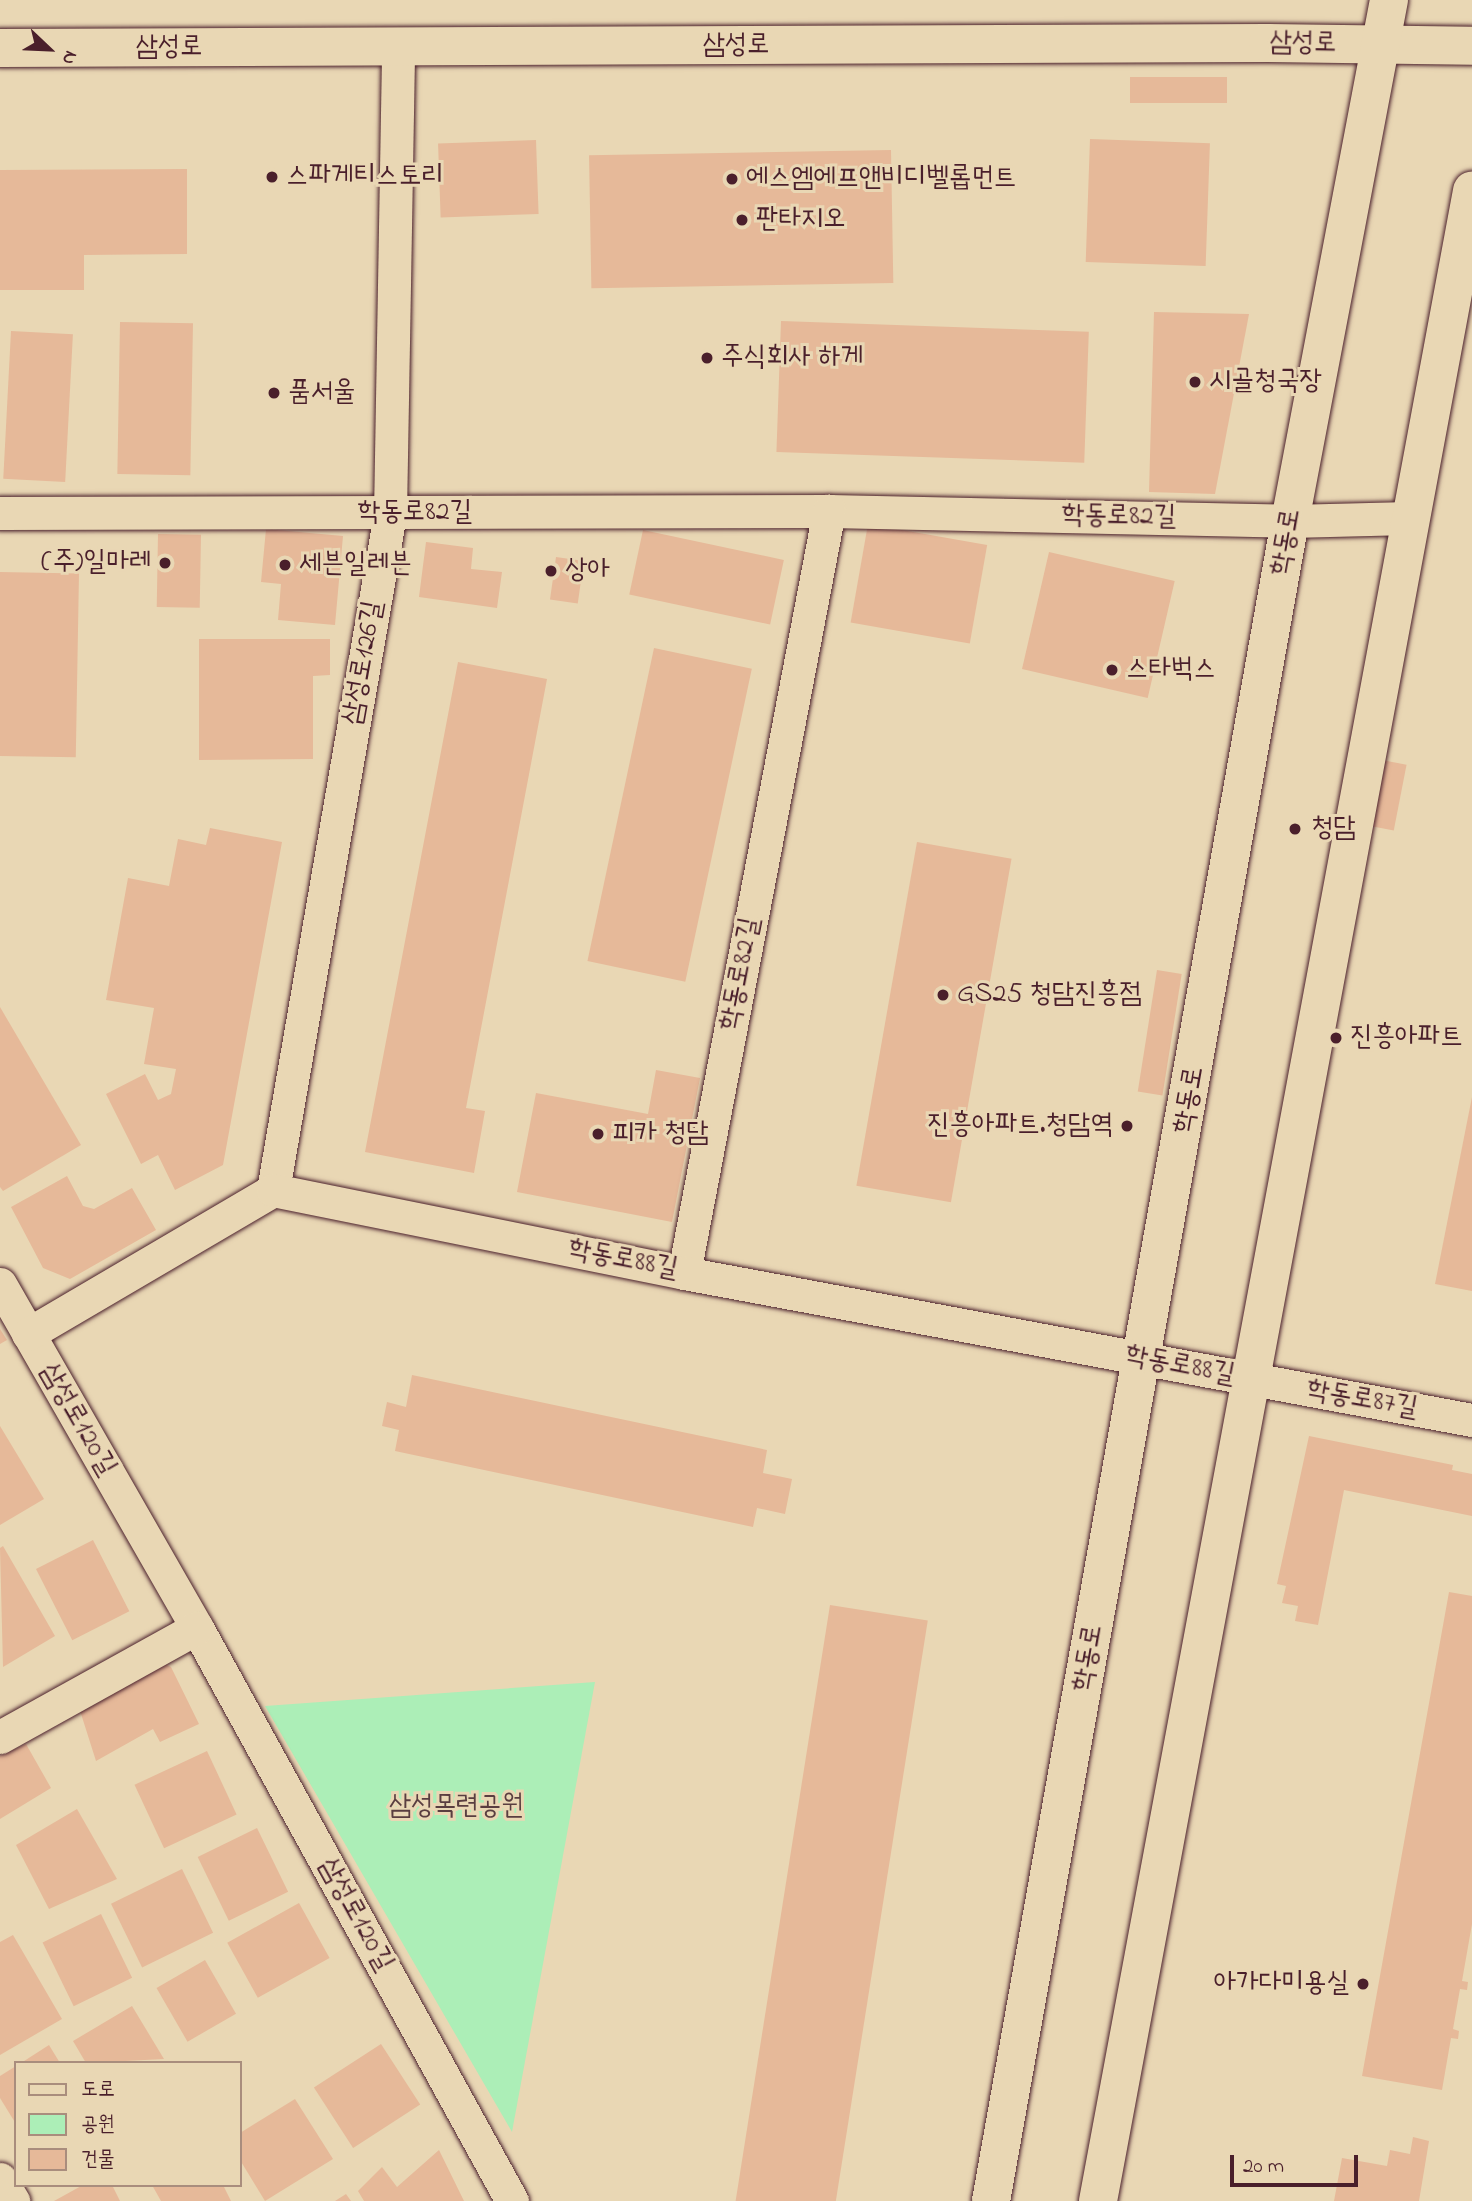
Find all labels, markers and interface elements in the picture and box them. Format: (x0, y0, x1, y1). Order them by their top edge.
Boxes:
north arrow (14, 14, 84, 84)
street label: 삼성로 (1269, 27, 1337, 61)
street label: 삼성로 (702, 29, 770, 63)
street label: 삼성로 (135, 31, 203, 65)
text: N (54, 46, 84, 69)
place label: 스파게티스토리 (286, 160, 444, 194)
place label: 에스엠에프앤비디벨롭먼트 (746, 162, 1016, 196)
marker: 스파게티스토리 (264, 169, 280, 185)
marker: 에스엠에프앤비디벨롭먼트 (724, 171, 740, 187)
place label: 판타지오 (756, 203, 846, 237)
marker: 판타지오 (734, 212, 750, 228)
place label: 주식회사 하게 (721, 341, 863, 375)
marker: 주식회사 하게 (699, 350, 715, 366)
place label: 시골청국장 (1209, 365, 1322, 399)
marker: 시골청국장 (1187, 374, 1203, 390)
place label: 품서울 (288, 376, 356, 410)
marker: 품서울 (266, 385, 282, 401)
street label: 학동로82길 (358, 496, 472, 530)
street label: 학동로82길 (1061, 499, 1177, 535)
street label: 학동로 (1265, 506, 1309, 578)
place label: (주)일마레 (41, 546, 151, 580)
place label: 세븐일레븐 (299, 548, 412, 582)
place label: 상아 (565, 554, 610, 588)
marker: (주)일마레 (157, 555, 173, 571)
marker: 세븐일레븐 (277, 557, 293, 573)
marker: 상아 (543, 563, 559, 579)
street label: 삼성로126길 (337, 598, 391, 728)
place label: 스타벅스 (1126, 653, 1216, 687)
marker: 스타벅스 (1104, 662, 1120, 678)
place label: 청담 (1311, 812, 1356, 846)
marker: 청담 (1285, 819, 1305, 839)
street label: 학동로82길 (714, 915, 768, 1033)
place label: GS25 청담진흥점 (957, 978, 1142, 1012)
marker: GS25 청담진흥점 (935, 987, 951, 1003)
place label: 진흥아파트 (1350, 1021, 1463, 1055)
marker: 진흥아파트 (1328, 1030, 1344, 1046)
street label: 학동로 (1168, 1064, 1212, 1136)
place label: 진흥아파트.청담역 (927, 1109, 1113, 1143)
place label: 피카 청담 (612, 1117, 709, 1151)
marker: 진흥아파트.청담역 (1119, 1118, 1135, 1134)
marker: 피카 청담 (590, 1126, 606, 1142)
street label: 학동로88길 (565, 1233, 681, 1287)
street label: 학동로88길 (1122, 1339, 1238, 1393)
street label: 삼성로120길 (31, 1357, 123, 1483)
street label: 학동로87길 (1304, 1374, 1420, 1426)
street label: 학동로 (1067, 1622, 1111, 1694)
park label: 삼성목련공원 (388, 1790, 524, 1824)
street label: 삼성로120길 (310, 1852, 400, 1978)
place label: 아가다미용실 (1214, 1967, 1349, 2001)
marker: 아가다미용실 (1355, 1976, 1371, 1992)
legend (14, 2061, 242, 2187)
text: 도로 (81, 2075, 115, 2105)
text: 공원 (81, 2110, 115, 2140)
scale bar (1234, 2142, 1362, 2186)
text: 건물 (81, 2145, 115, 2175)
text: 20 m (1243, 2152, 1284, 2182)

